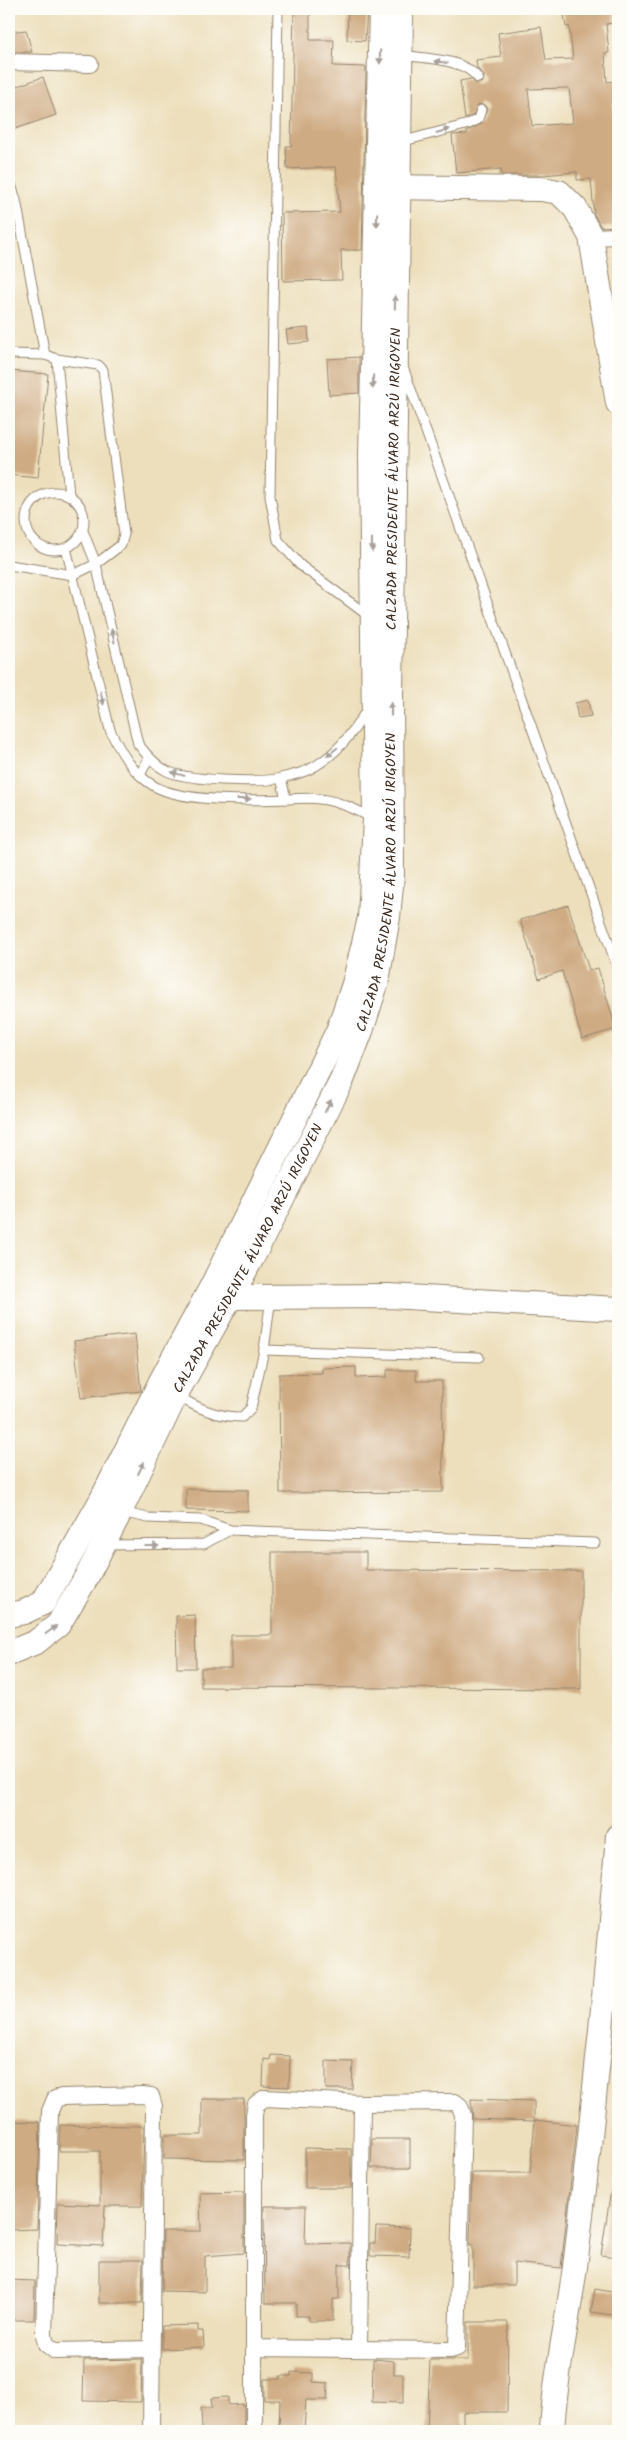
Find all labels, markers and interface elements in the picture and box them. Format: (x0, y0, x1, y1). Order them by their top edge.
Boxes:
one-way arrow (376, 50, 384, 66)
one-way arrow (433, 57, 449, 65)
one-way arrow (435, 126, 450, 134)
one-way arrow (372, 212, 380, 228)
one-way arrow (391, 293, 399, 309)
street label: CALZADA PRESIDENTE ÁLVARO ARZÚ IRIGOYEN (381, 327, 407, 630)
one-way arrow (369, 375, 377, 391)
one-way arrow (368, 537, 376, 553)
one-way arrow (109, 628, 117, 643)
one-way arrow (98, 690, 106, 705)
one-way arrow (387, 701, 395, 717)
street label: CALZADA PRESIDENTE ÁLVARO ARZÚ IRIGOYEN (350, 732, 403, 1035)
one-way arrow (326, 746, 339, 757)
one-way arrow (170, 770, 185, 778)
one-way arrow (237, 795, 253, 803)
one-way arrow (325, 1099, 333, 1113)
street label: CALZADA PRESIDENTE ÁLVARO ARZÚ IRIGOYEN (168, 1120, 329, 1397)
one-way arrow (137, 1461, 145, 1475)
one-way arrow (144, 1542, 160, 1550)
one-way arrow (44, 1625, 57, 1636)

